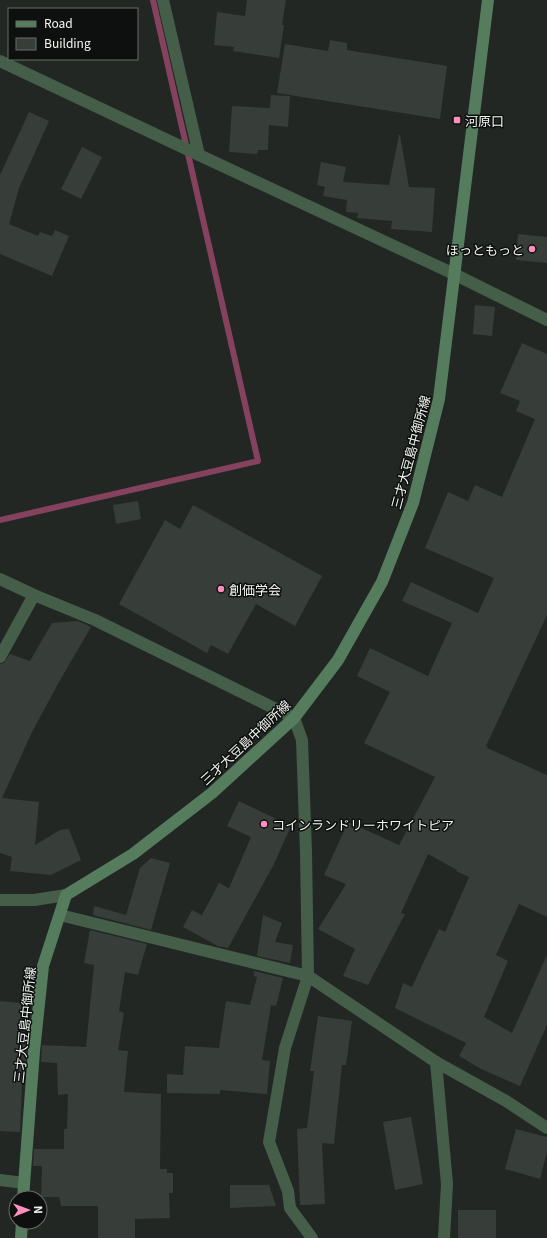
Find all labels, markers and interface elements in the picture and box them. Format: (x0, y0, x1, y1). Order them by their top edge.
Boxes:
legend (8, 8, 138, 60)
text: Road (44, 14, 73, 31)
text: Building (44, 34, 91, 51)
place label: 河原口 (465, 111, 504, 130)
marker: 河原口 (452, 115, 462, 125)
place label: ほっともっと (446, 240, 524, 259)
marker: ほっともっと (527, 244, 537, 254)
street label: 三才大豆島中御所線 (386, 393, 434, 511)
place label: 創価学会 (229, 580, 281, 599)
marker: 創価学会 (216, 584, 226, 594)
street label: 三才大豆島中御所線 (196, 695, 294, 789)
place label: コインランドリーホワイトピア (272, 815, 454, 834)
marker: コインランドリーホワイトピア (259, 819, 269, 829)
street label: 三才大豆島中御所線 (8, 966, 40, 1084)
north arrow (8, 1190, 48, 1230)
text: N (31, 1206, 47, 1214)

